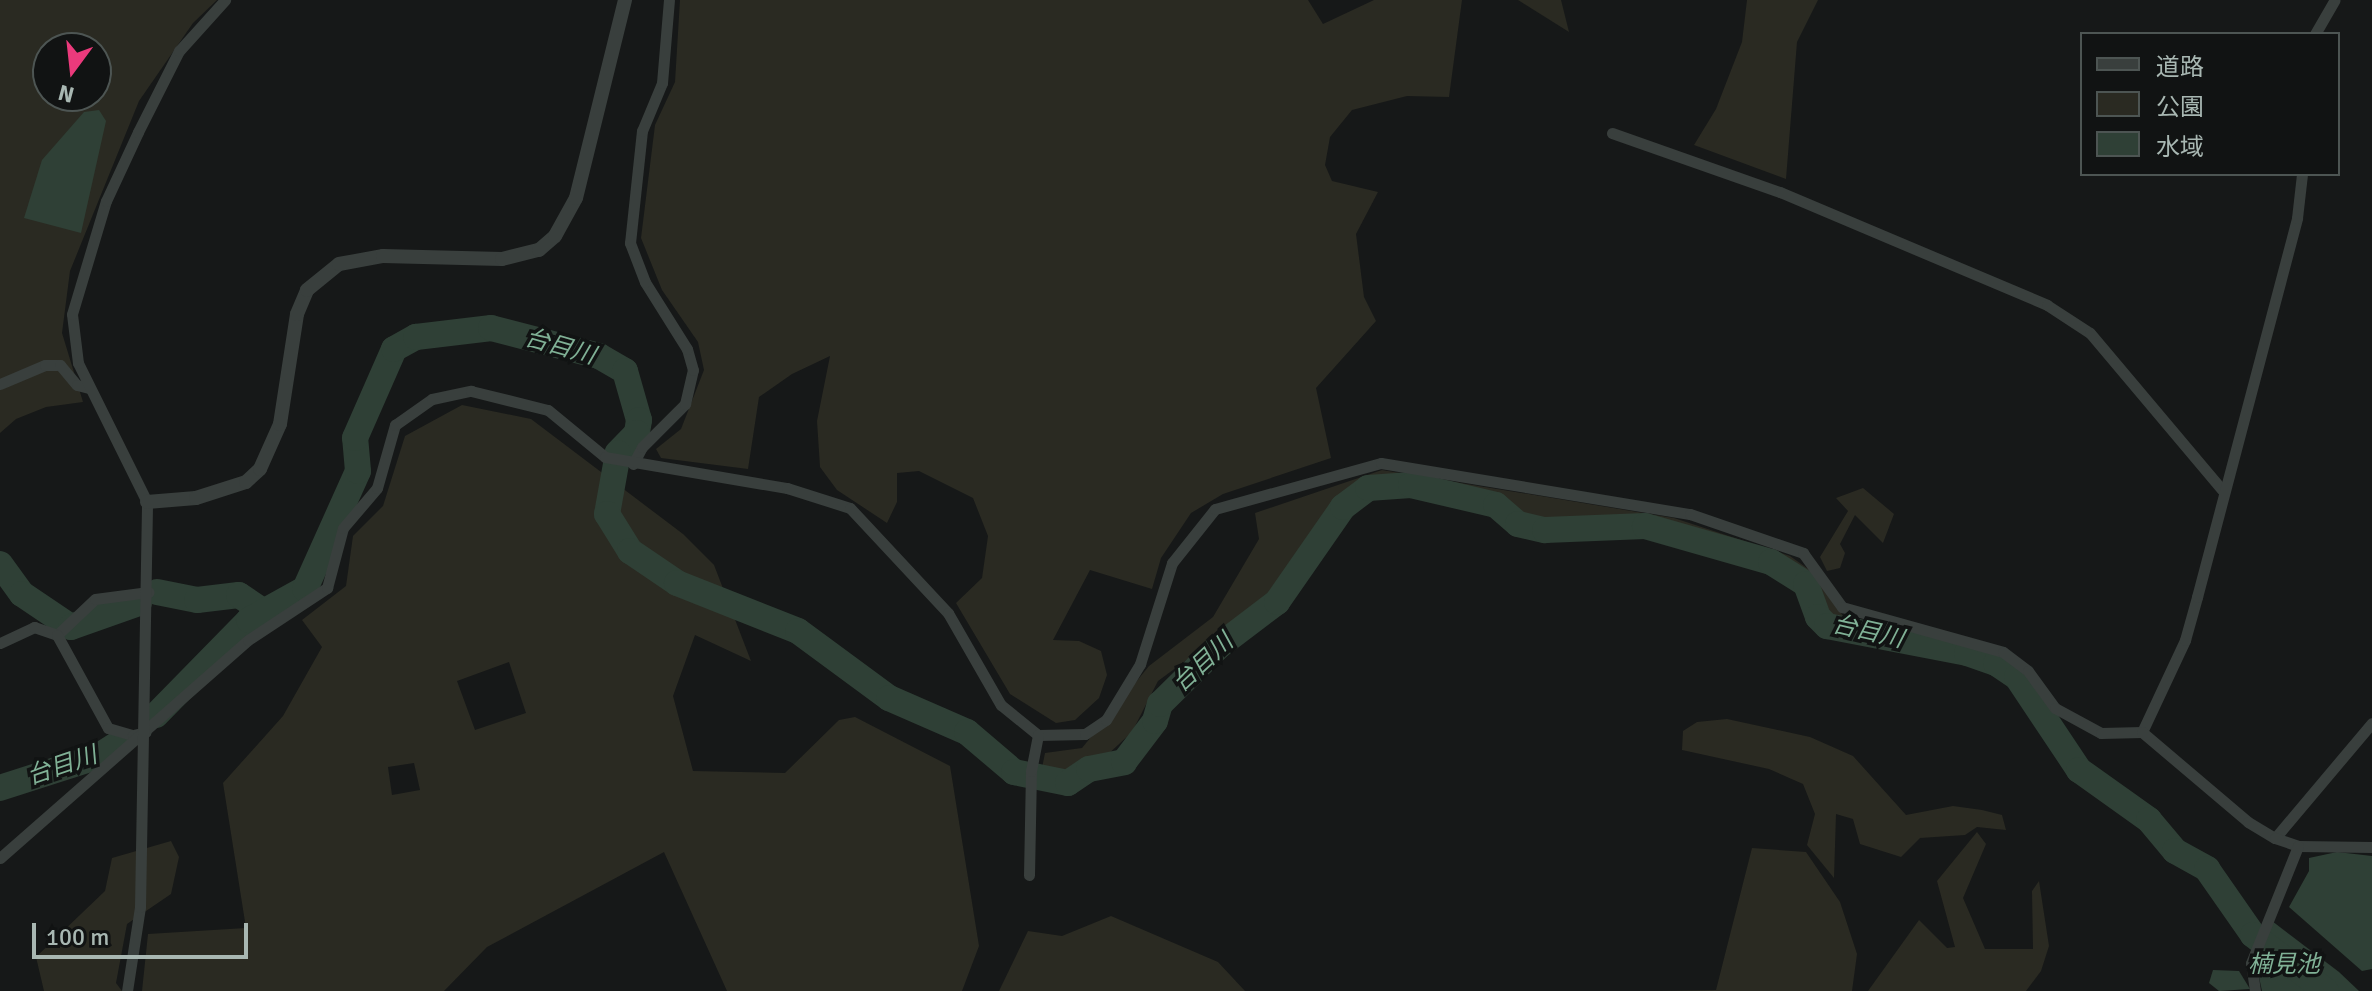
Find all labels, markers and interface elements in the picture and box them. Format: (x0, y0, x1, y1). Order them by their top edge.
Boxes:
north arrow (32, 32, 112, 112)
legend (2080, 32, 2340, 176)
text: 道路 (2156, 52, 2204, 82)
text: N (55, 79, 77, 109)
text: 公園 (2156, 92, 2204, 122)
text: 水域 (2156, 132, 2204, 162)
water label: 台目川 (521, 323, 599, 371)
water label: 台目川 (1830, 610, 1906, 654)
water label: 台目川 (1167, 628, 1239, 698)
water label: 台目川 (23, 741, 101, 791)
scale bar (36, 907, 252, 957)
text: 100 m (46, 922, 109, 952)
water label: 楠見池 (2248, 951, 2320, 979)

